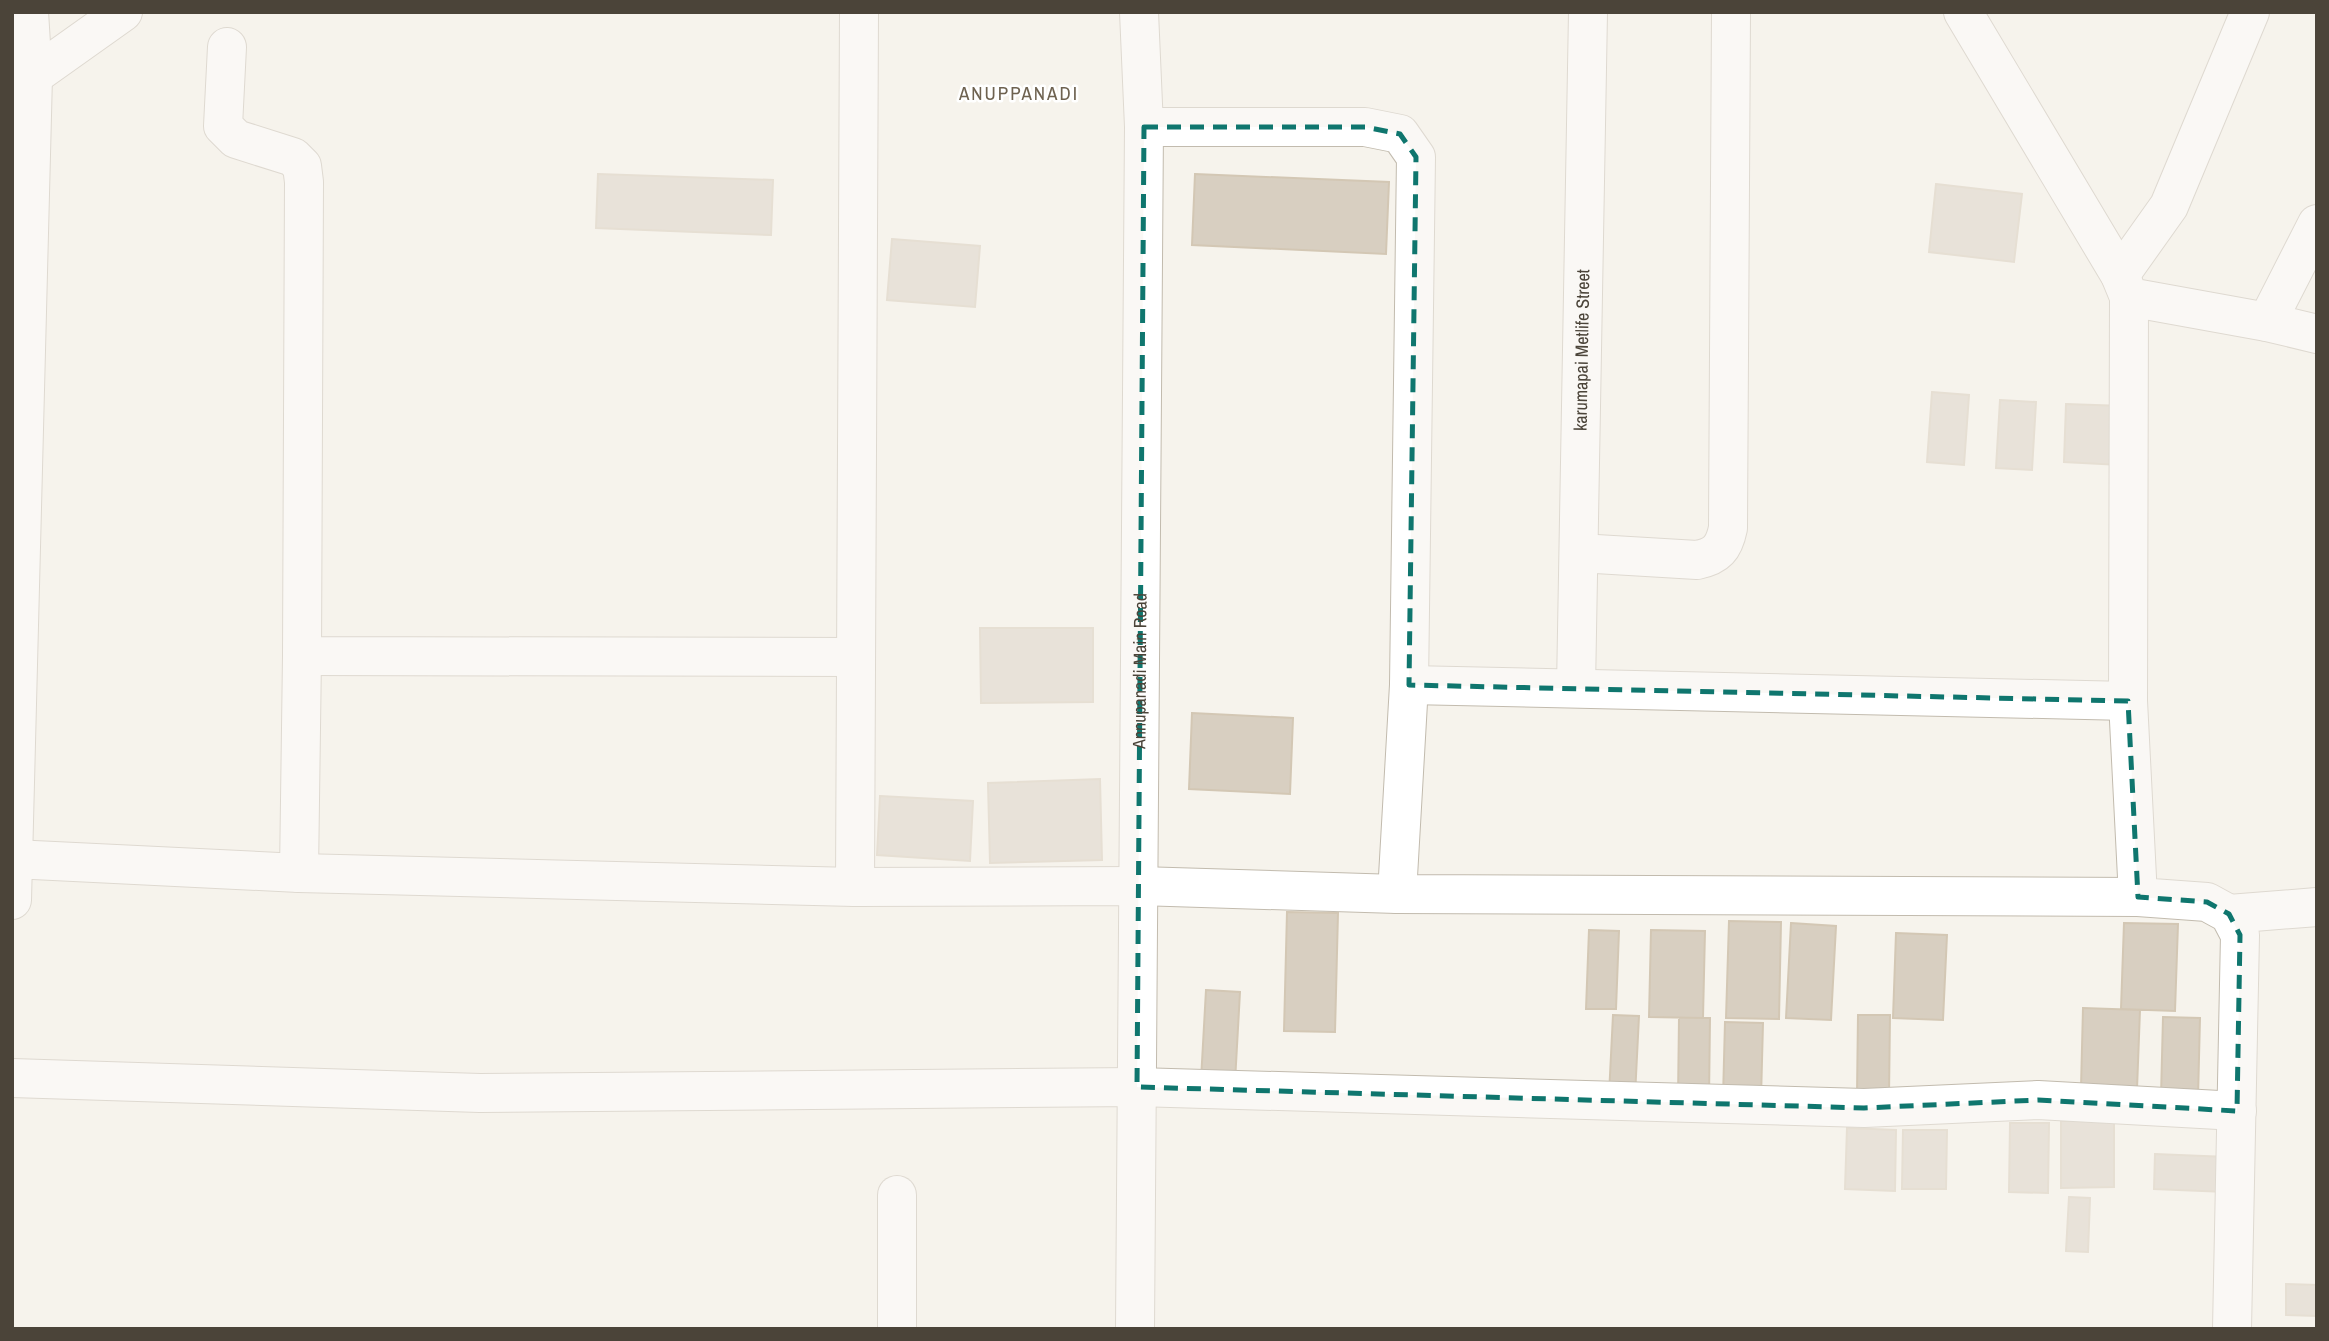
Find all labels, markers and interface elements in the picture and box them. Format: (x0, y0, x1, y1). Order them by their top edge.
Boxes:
district label: ANUPPANADI (958, 80, 1079, 106)
street label: karumapai Metlife Street (1568, 269, 1595, 431)
street label: Annupanadi Main Road (1126, 593, 1153, 750)

